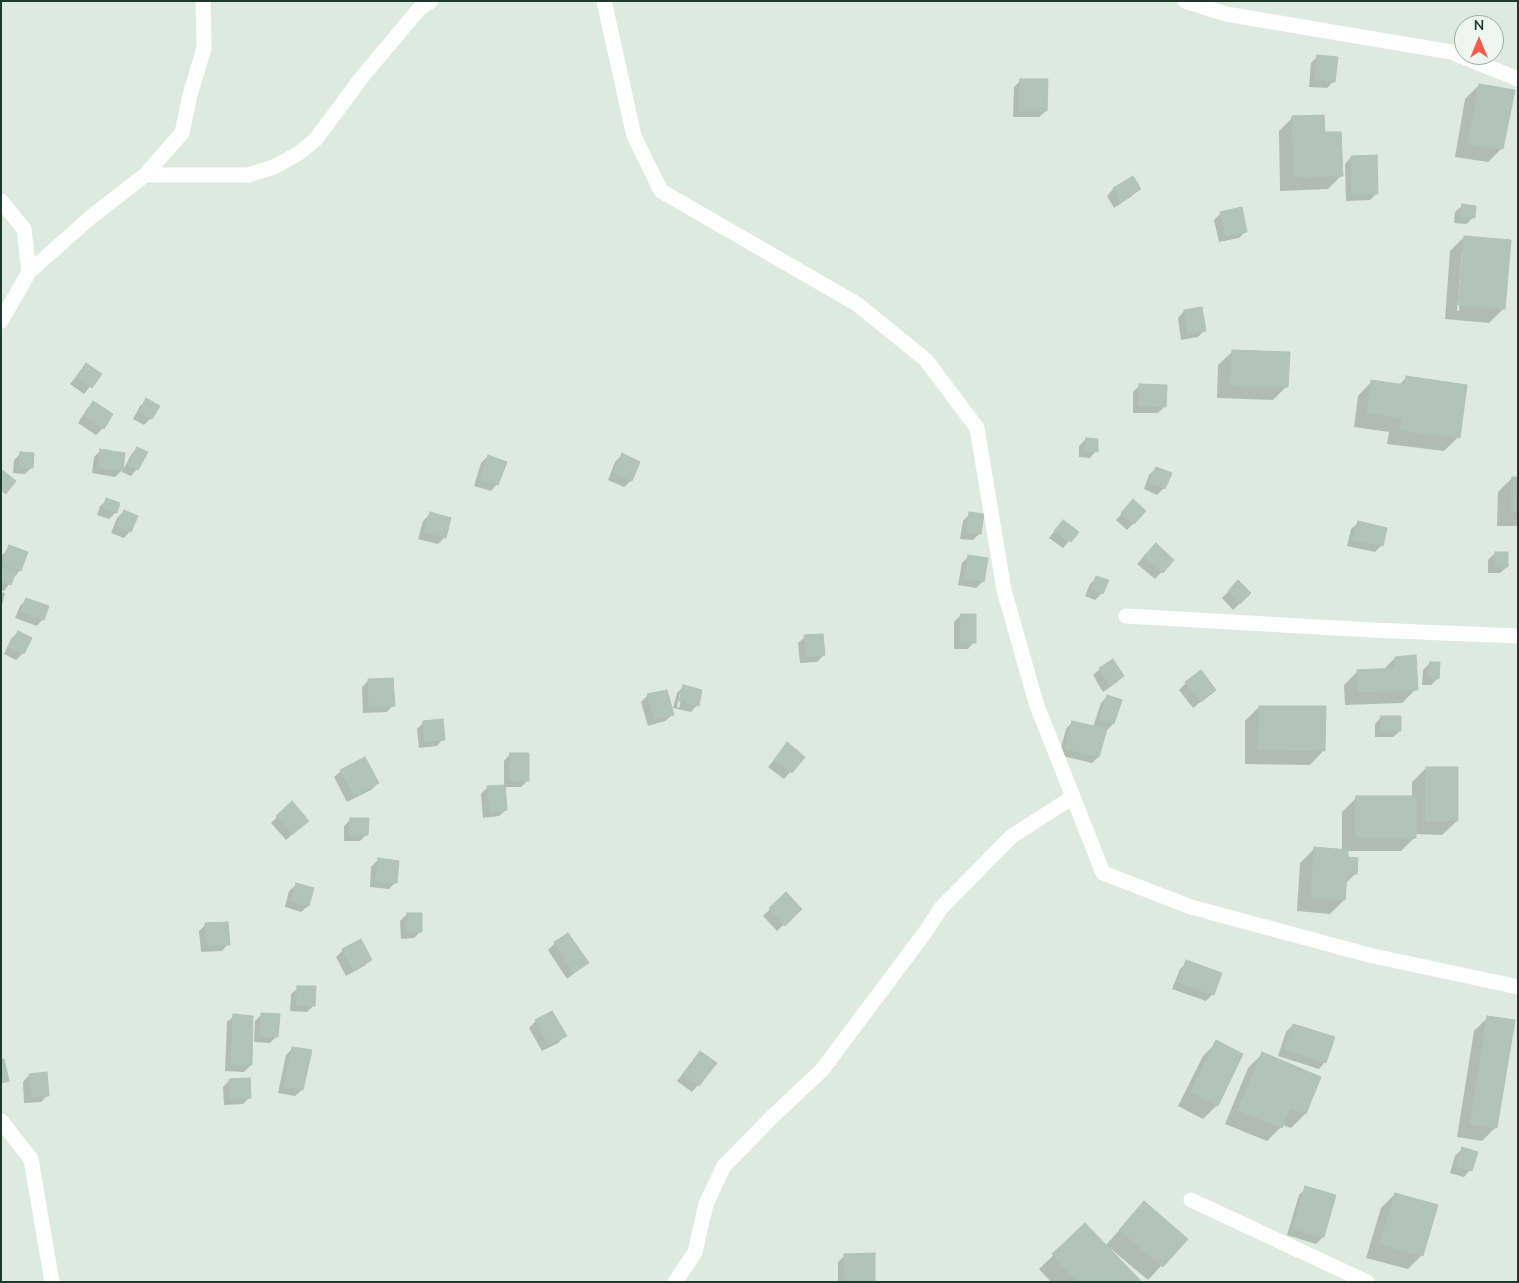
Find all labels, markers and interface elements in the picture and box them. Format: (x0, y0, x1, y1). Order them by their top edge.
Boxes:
north arrow (1454, 15, 1504, 65)
text: N (1474, 16, 1484, 35)

